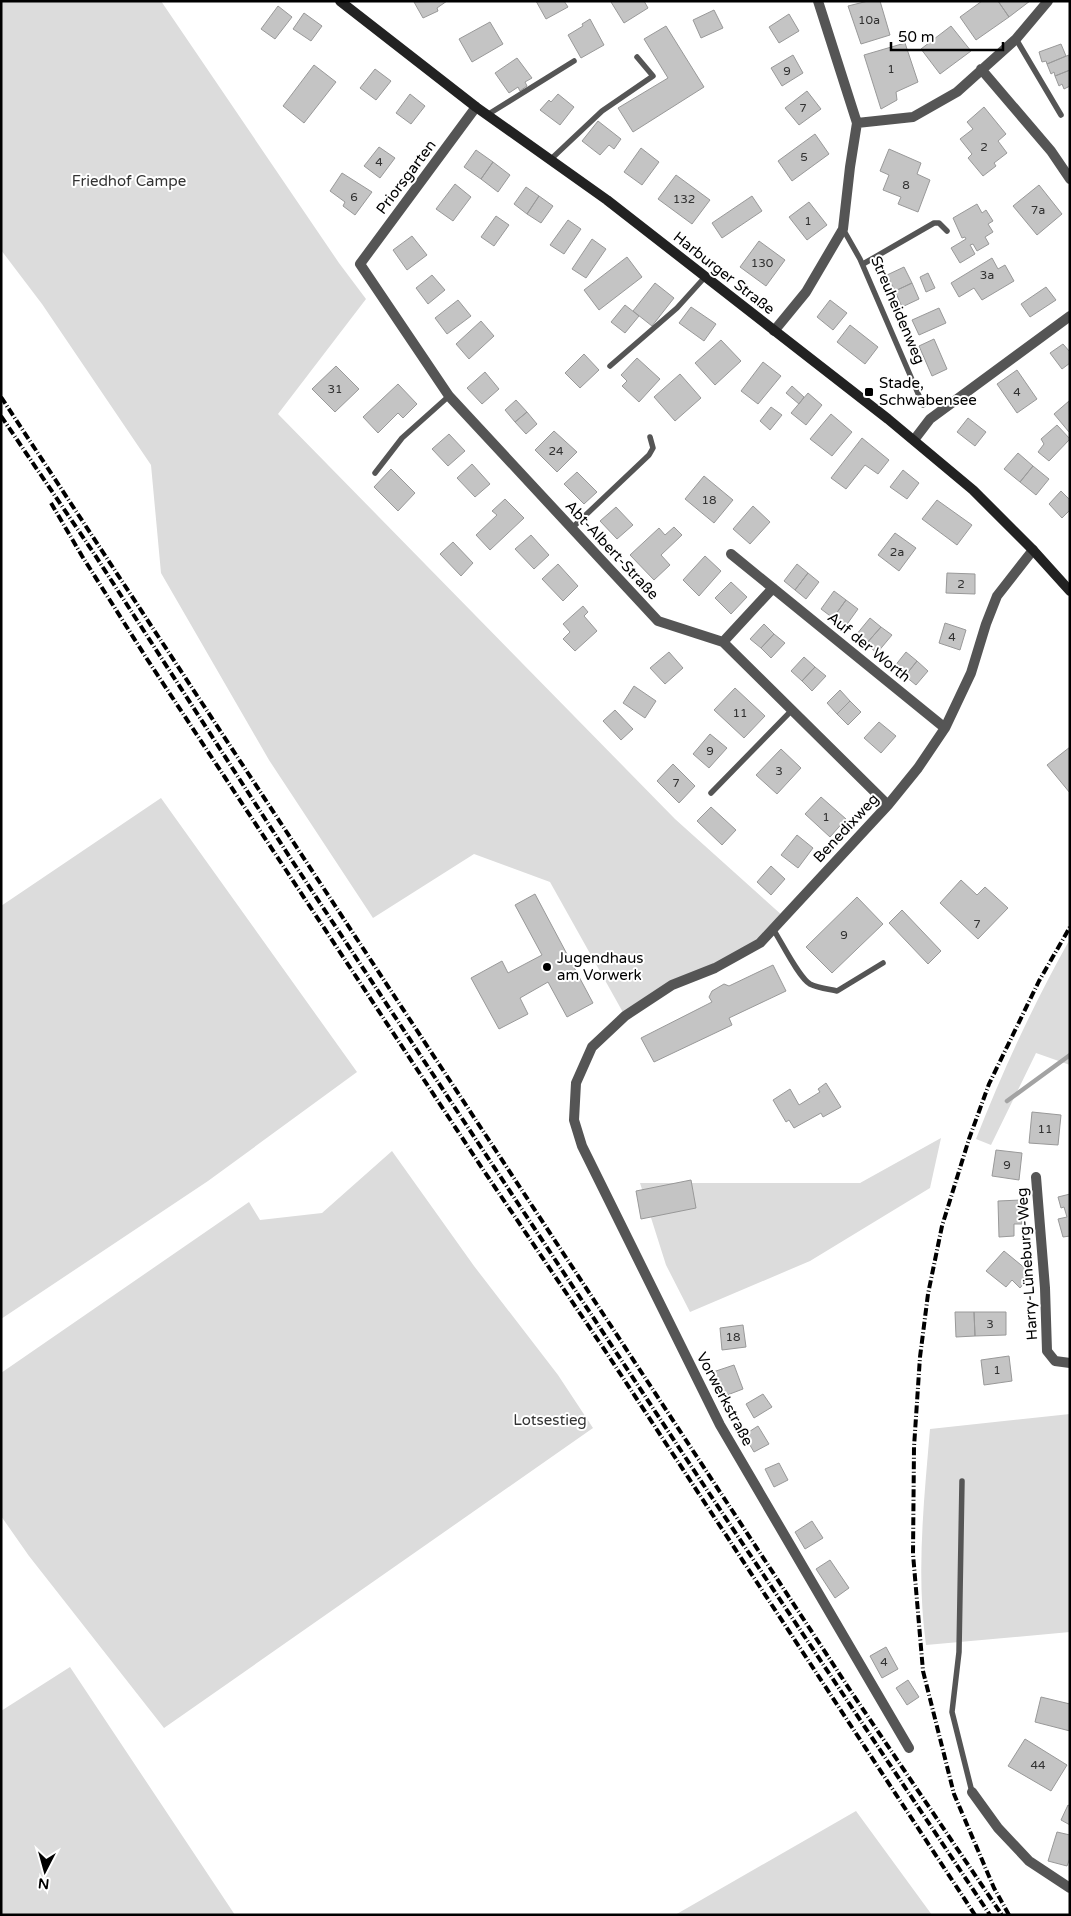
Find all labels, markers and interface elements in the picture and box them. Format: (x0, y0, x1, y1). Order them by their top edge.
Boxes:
house number: 10a (858, 13, 880, 27)
scale bar (891, 20, 1004, 52)
text: 50 m (898, 28, 935, 46)
house number: 1 (887, 62, 895, 76)
house number: 9 (783, 64, 791, 78)
house number: 7 (799, 101, 807, 115)
street label: Priorsgarten (372, 136, 440, 218)
house number: 2 (980, 140, 988, 154)
house number: 5 (800, 150, 808, 164)
house number: 4 (375, 155, 383, 169)
park label: Friedhof Campe (72, 172, 186, 190)
house number: 8 (902, 178, 910, 192)
house number: 6 (350, 190, 358, 204)
house number: 132 (673, 192, 695, 206)
house number: 7a (1031, 203, 1045, 217)
house number: 1 (804, 214, 812, 228)
street label: Harburger Straße (670, 228, 778, 318)
street label: Streuheidenweg (867, 253, 929, 367)
house number: 130 (751, 256, 774, 270)
house number: 3a (980, 268, 994, 282)
place label: Stade, Schwabensee (879, 374, 977, 409)
house number: 31 (327, 382, 343, 396)
house number: 4 (1013, 385, 1021, 399)
marker: Stade, Schwabensee (863, 386, 875, 398)
house number: 24 (548, 444, 564, 458)
house number: 18 (701, 493, 717, 507)
street label: Abt-Albert-Straße (562, 497, 662, 603)
house number: 2a (890, 545, 904, 559)
house number: 2 (957, 577, 965, 591)
street label: Auf der Worth (824, 608, 914, 686)
house number: 4 (948, 630, 956, 644)
house number: 11 (732, 706, 748, 720)
house number: 9 (706, 744, 714, 758)
house number: 3 (775, 764, 783, 778)
house number: 7 (672, 776, 680, 790)
street label: Benedixweg (810, 790, 882, 866)
house number: 1 (822, 810, 830, 824)
house number: 7 (973, 917, 981, 931)
house number: 9 (840, 928, 848, 942)
place label: Jugendhaus am Vorwerk (557, 949, 644, 984)
marker: Jugendhaus am Vorwerk (541, 961, 553, 973)
house number: 11 (1037, 1122, 1053, 1136)
house number: 9 (1003, 1158, 1011, 1172)
street label: Harry-Lüneburg-Weg (1013, 1187, 1041, 1341)
house number: 3 (986, 1317, 994, 1331)
house number: 18 (725, 1330, 741, 1344)
street label: Vorwerkstraße (693, 1349, 757, 1449)
house number: 1 (993, 1363, 1001, 1377)
park label: Lotsestieg (513, 1411, 587, 1429)
house number: 4 (880, 1655, 888, 1669)
house number: 44 (1030, 1758, 1046, 1772)
north arrow (20, 1846, 70, 1896)
text: N (37, 1874, 50, 1892)

